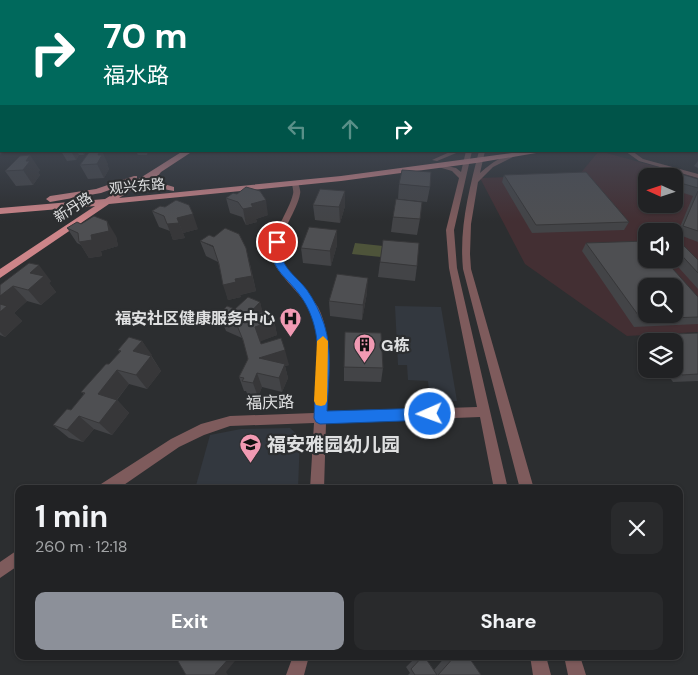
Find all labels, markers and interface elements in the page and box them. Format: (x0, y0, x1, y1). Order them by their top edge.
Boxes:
text: 70 m (103, 13, 187, 59)
icon: right (20, 20, 85, 85)
text: 福水路 (103, 61, 169, 90)
icon: left (283, 115, 311, 143)
icon: ahead (336, 115, 364, 143)
icon: right (389, 115, 417, 143)
north arrow (638, 168, 682, 212)
map controls (638, 168, 683, 378)
street label: 观兴东路 (108, 175, 166, 197)
street label: 新丹路 (50, 188, 96, 226)
pin (256, 221, 298, 263)
button: sound (638, 223, 683, 268)
icon: arrive (263, 228, 291, 256)
button: search (638, 278, 683, 323)
hospital icon: 福安社区健康服务中心 (279, 306, 303, 337)
place label: 福安社区健康服务中心 (115, 308, 275, 329)
building icon: G栋 (353, 333, 377, 364)
button: layers (638, 333, 683, 378)
place label: G栋 (381, 335, 409, 356)
position arrow (403, 387, 455, 439)
street label: 福庆路 (246, 391, 294, 414)
school or university icon: 福安雅园幼儿园 (239, 432, 263, 463)
place label: 福安雅园幼儿园 (267, 432, 400, 457)
text: 1 min (35, 497, 108, 536)
button: close (611, 502, 663, 554)
text: 260 m · 12:18 (35, 536, 128, 557)
button: Exit (35, 592, 344, 650)
button: Share (354, 592, 663, 650)

